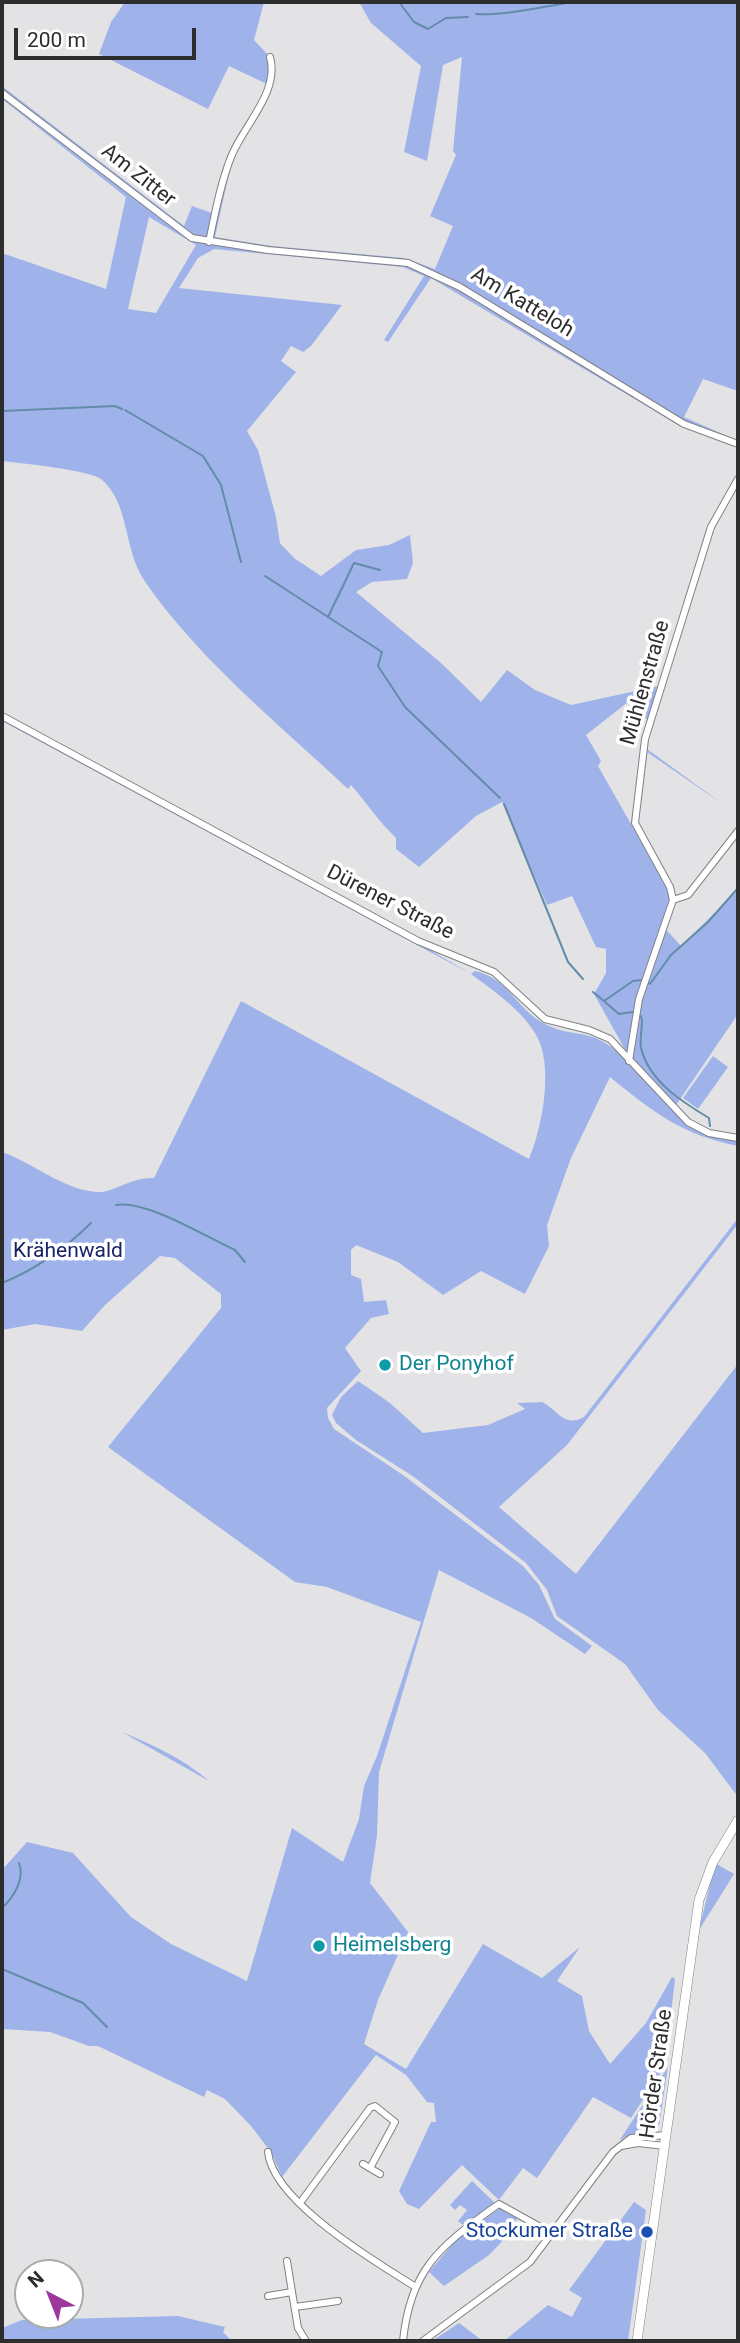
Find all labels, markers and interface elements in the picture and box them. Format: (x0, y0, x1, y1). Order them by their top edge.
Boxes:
scale bar (18, 14, 200, 58)
text: 200 m (27, 28, 86, 52)
street label: Am Zitter (96, 139, 180, 213)
street label: Am Katteloh (466, 262, 578, 344)
street label: Mühlenstraße (616, 618, 676, 748)
street label: Dürener Straße (322, 860, 458, 946)
park label: Krähenwald (13, 1239, 123, 1265)
place label: Der Ponyhof (399, 1352, 514, 1378)
marker: Der Ponyhof (377, 1357, 393, 1373)
place label: Heimelsberg (333, 1933, 451, 1959)
marker: Heimelsberg (311, 1938, 327, 1954)
street label: Hörder Straße (635, 2008, 679, 2140)
place label: Stockumer Straße (466, 2219, 633, 2245)
marker: Stockumer Straße (639, 2224, 655, 2240)
north arrow (14, 2259, 84, 2329)
text: N (23, 2266, 49, 2293)

